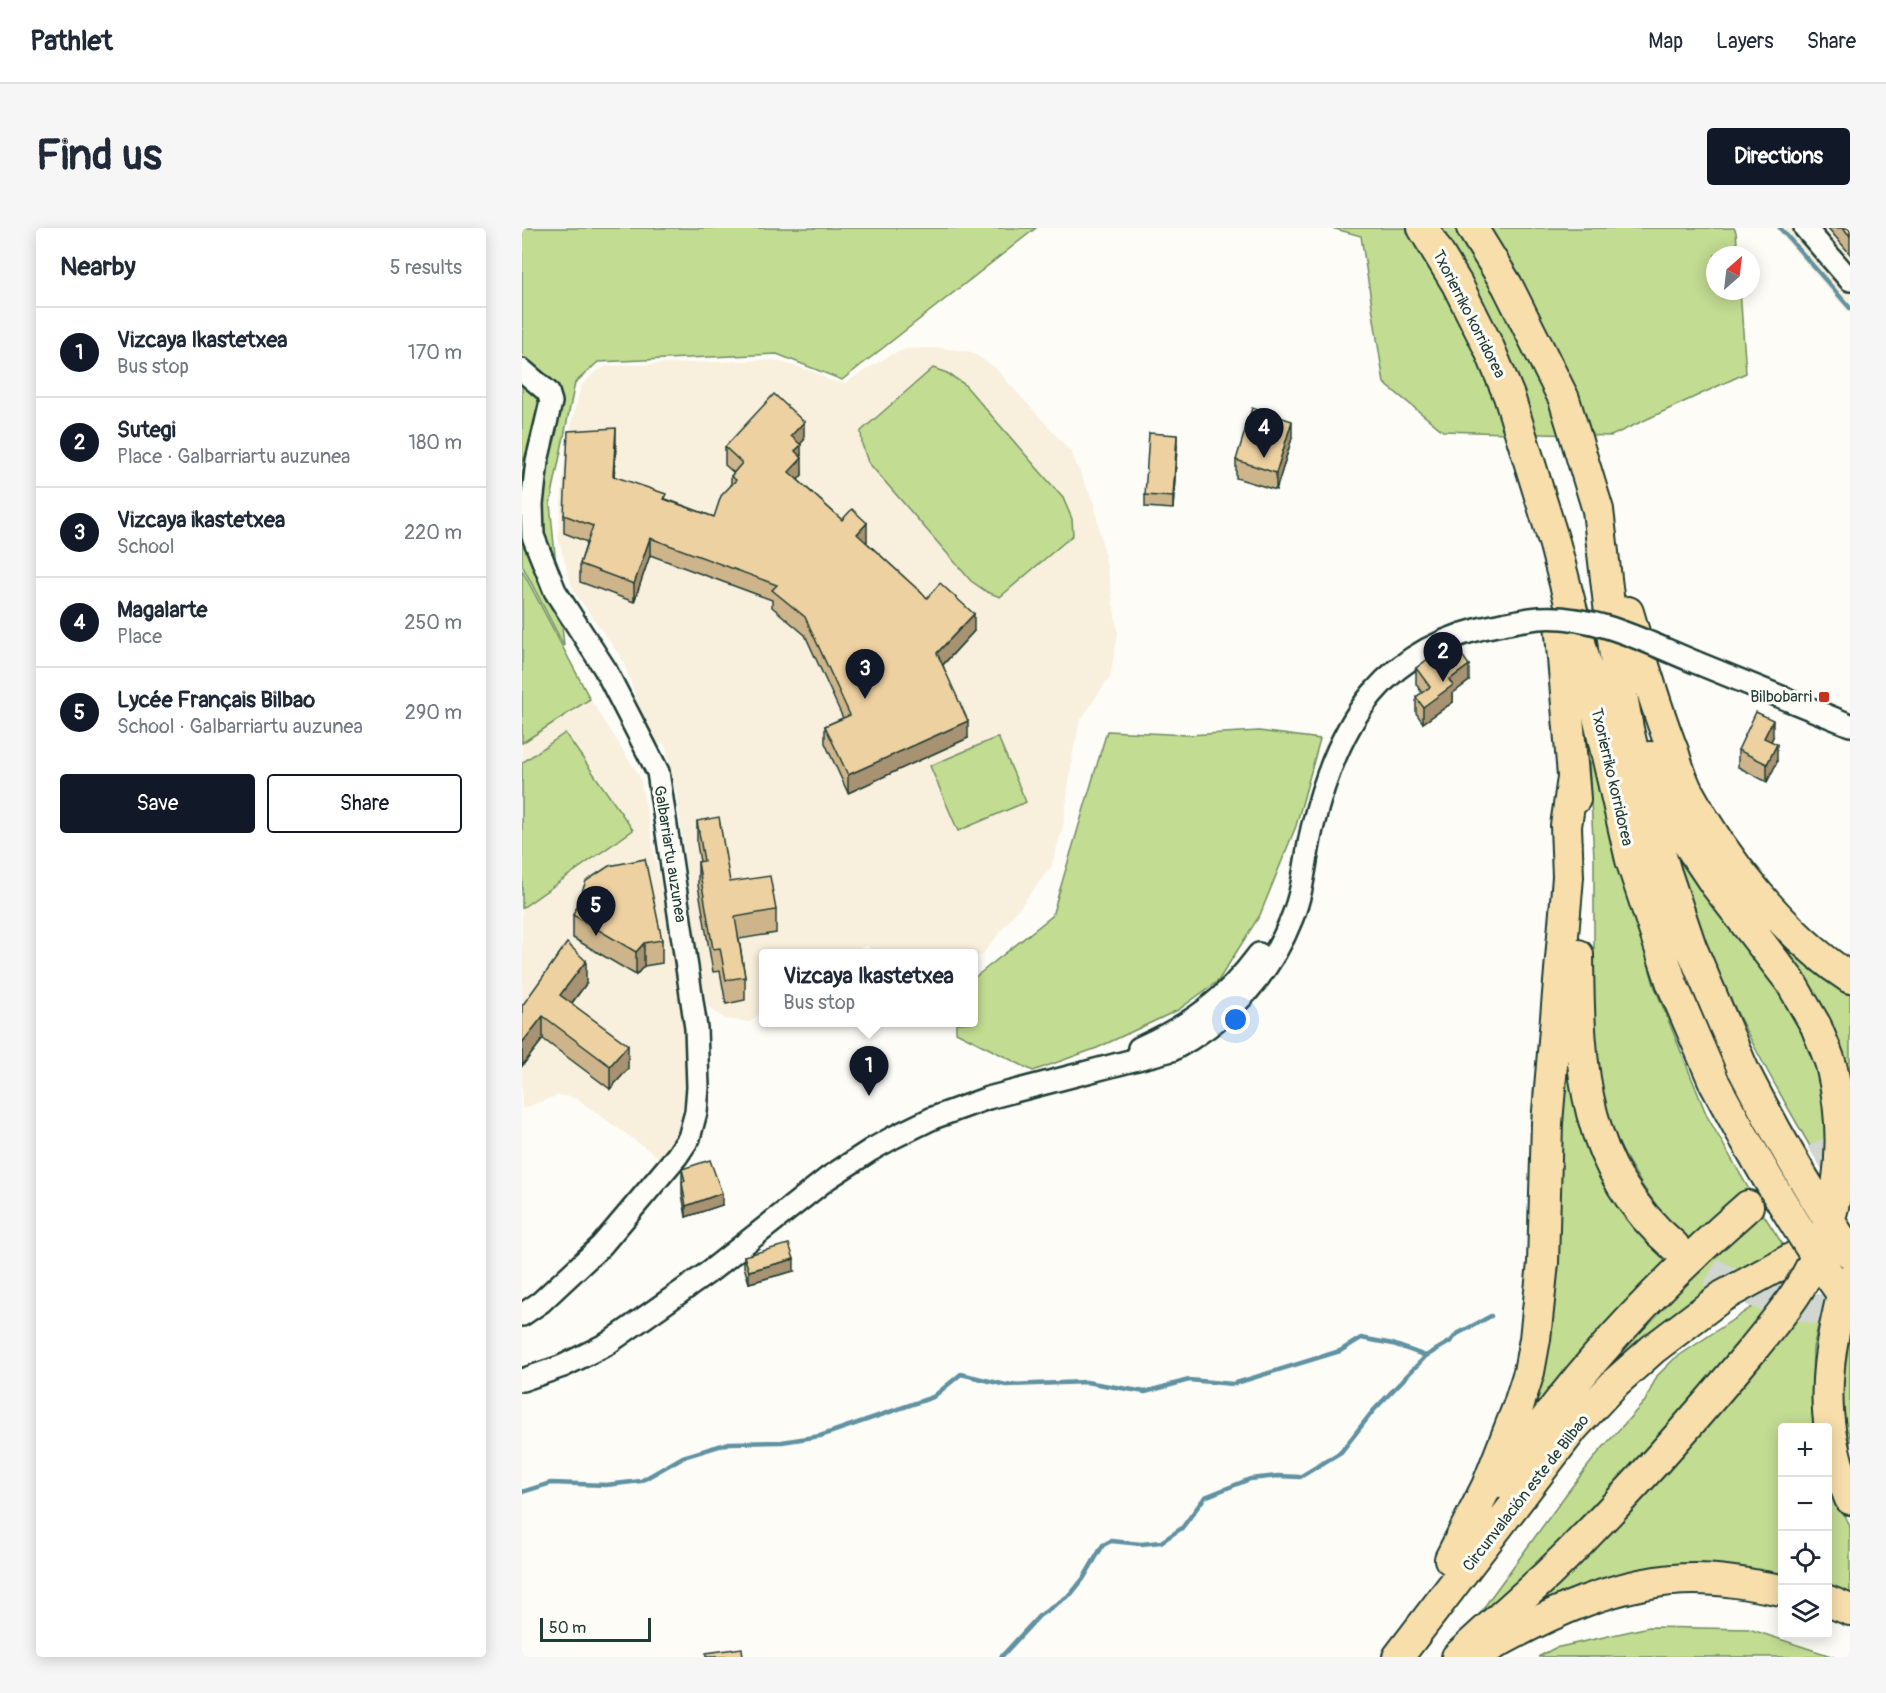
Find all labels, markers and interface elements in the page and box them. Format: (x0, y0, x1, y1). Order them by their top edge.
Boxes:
text: Pathlet (30, 24, 113, 59)
text: Map (1648, 28, 1683, 55)
text: Layers (1716, 28, 1774, 55)
text: Share (1807, 28, 1856, 55)
button: Directions (1707, 128, 1850, 185)
text: Find us (36, 130, 162, 182)
north arrow (1706, 246, 1760, 300)
street label: Txorierriko korridorea (1428, 247, 1510, 381)
text: Nearby (60, 251, 136, 283)
text: 5 results (390, 255, 462, 280)
text: Vizcaya Ikastetxea (117, 326, 287, 354)
text: 1 (76, 340, 83, 365)
text: 170 m (408, 340, 462, 365)
text: Bus stop (117, 354, 189, 379)
pin: 4 (1244, 408, 1284, 458)
text: Sutegi (117, 416, 176, 444)
text: 2 (74, 430, 85, 455)
text: 180 m (408, 430, 462, 455)
text: Place · Galbarriartu auzunea (117, 444, 350, 469)
text: Vizcaya ikastetxea (117, 506, 285, 534)
text: 3 (74, 520, 85, 545)
text: 220 m (404, 520, 462, 545)
text: School (117, 534, 174, 559)
text: Magalarte (117, 596, 207, 624)
text: 4 (74, 610, 85, 635)
text: 250 m (404, 610, 462, 635)
text: Place (117, 624, 162, 649)
pin: 2 (1424, 632, 1462, 682)
pin: 3 (846, 650, 884, 699)
text: Lycée Français Bilbao (117, 686, 315, 714)
place label: Bilbobarri (1750, 687, 1812, 707)
marker: Bilbobarri (1817, 690, 1831, 704)
text: 5 (74, 700, 85, 725)
text: 290 m (405, 700, 462, 725)
street label: Txorierriko korridorea (1586, 706, 1638, 848)
text: School · Galbarriartu auzunea (117, 714, 363, 739)
button: Save (60, 774, 255, 833)
button: Share (267, 774, 462, 833)
street label: Galbarriartu auzunea (649, 784, 691, 924)
pin: 5 (576, 886, 616, 936)
popup (759, 949, 978, 1027)
text: Vizcaya Ikastetxea (783, 962, 954, 990)
text: Bus stop (783, 990, 855, 1015)
your location (1221, 1005, 1250, 1034)
pin: 1 (850, 1046, 888, 1096)
street label: Circunvalación este de Bilbao (1459, 1410, 1594, 1575)
map controls (1778, 1423, 1832, 1639)
button: + (1778, 1423, 1832, 1477)
button: − (1778, 1477, 1832, 1531)
button: locate (1778, 1531, 1832, 1585)
button: layers (1778, 1585, 1832, 1639)
scale bar (540, 1615, 651, 1642)
text: 50 m (549, 1618, 586, 1638)

